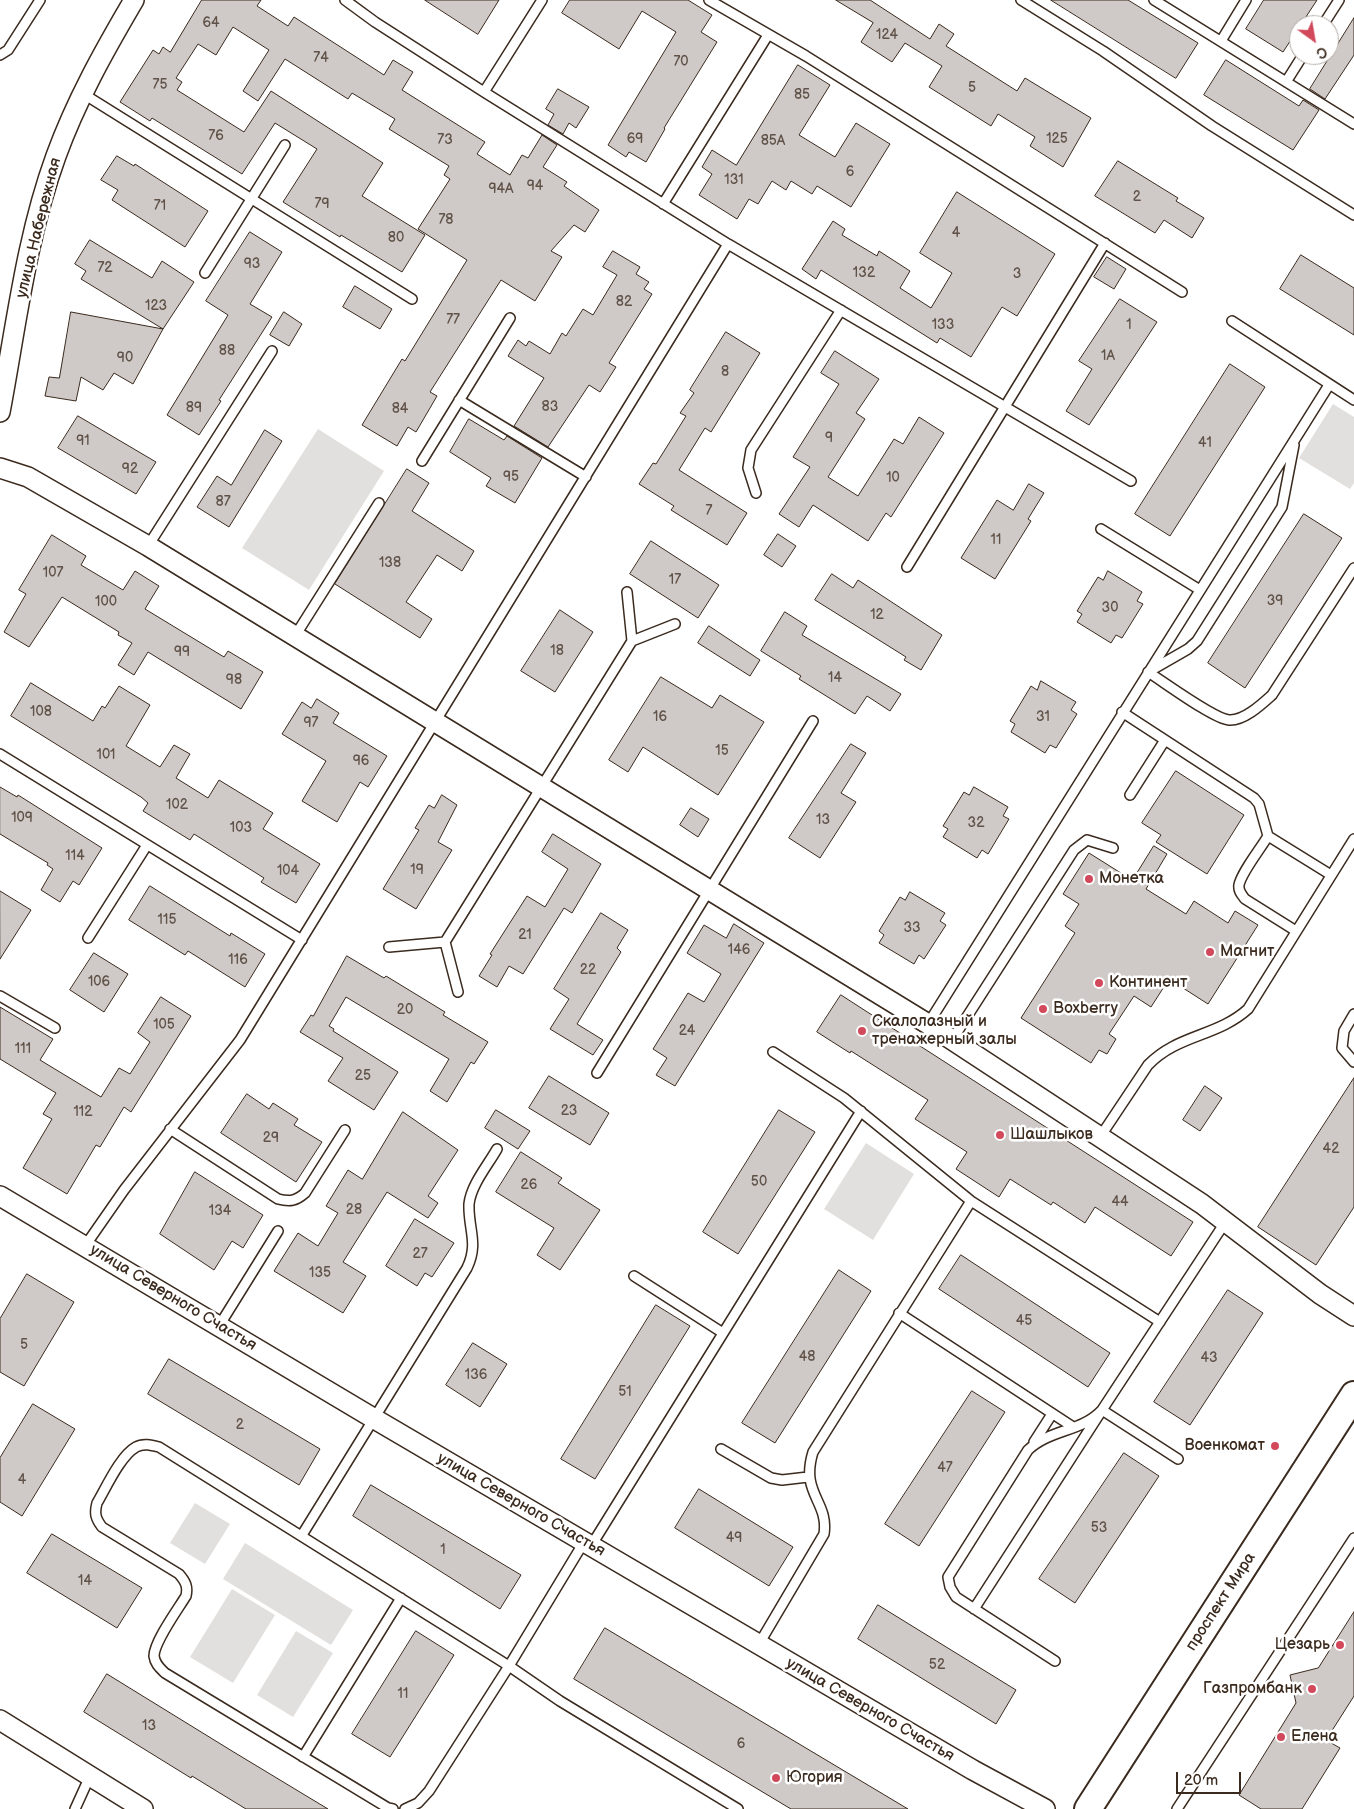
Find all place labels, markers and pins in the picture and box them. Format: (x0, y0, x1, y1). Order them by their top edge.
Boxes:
place label: Монетка (1099, 869, 1164, 889)
marker: Монетка (1083, 873, 1095, 885)
place label: Магнит (1220, 942, 1275, 962)
marker: Магнит (1204, 946, 1216, 958)
place label: Континент (1109, 973, 1188, 993)
marker: Континент (1093, 977, 1105, 989)
place label: Boxberry (1053, 999, 1118, 1019)
marker: Boxberry (1037, 1003, 1049, 1015)
place label: Скалолазный и тренажерный залы (872, 1012, 1017, 1050)
marker: Скалолазный и тренажерный залы (856, 1025, 868, 1037)
place label: Шашлыков (1010, 1125, 1093, 1145)
marker: Шашлыков (994, 1129, 1006, 1141)
place label: Военкомат (1184, 1436, 1265, 1456)
marker: Военкомат (1269, 1440, 1281, 1452)
place label: Цезарь (1275, 1635, 1330, 1655)
marker: Цезарь (1334, 1639, 1346, 1651)
place label: Газпромбанк (1203, 1679, 1302, 1699)
marker: Газпромбанк (1306, 1683, 1318, 1695)
place label: Елена (1291, 1727, 1338, 1747)
marker: Елена (1275, 1731, 1287, 1743)
place label: Югория (786, 1768, 843, 1788)
marker: Югория (770, 1772, 782, 1784)

